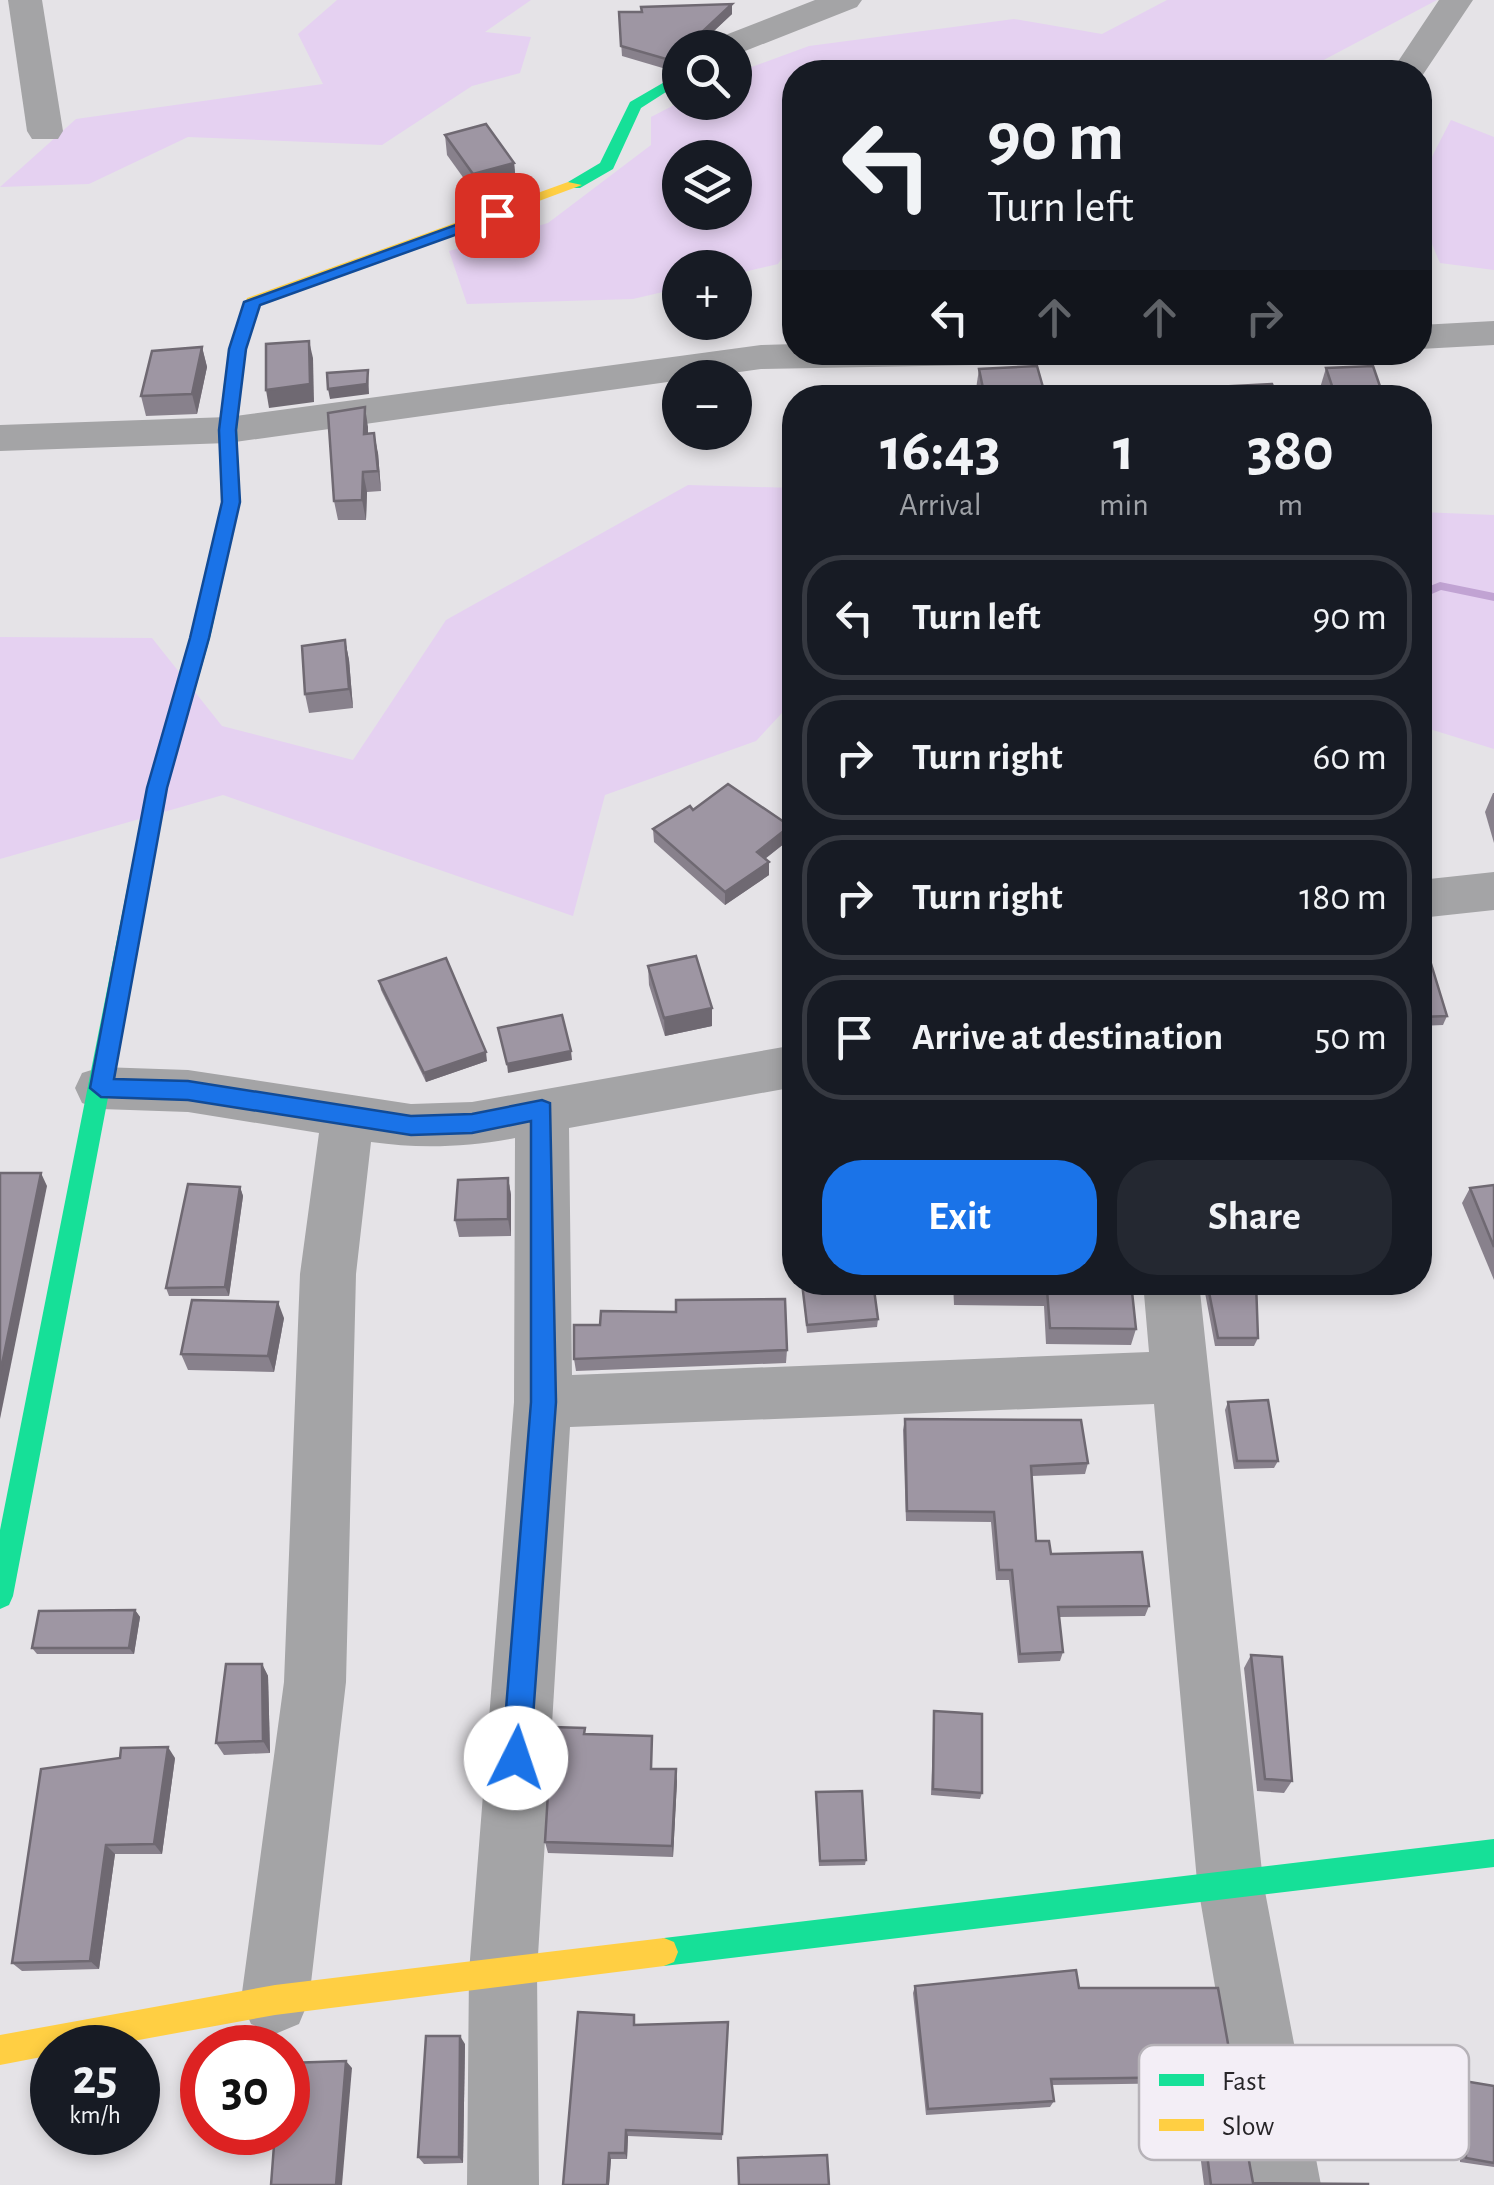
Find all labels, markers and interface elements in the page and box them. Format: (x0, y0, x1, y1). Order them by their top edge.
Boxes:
map controls (662, 30, 752, 450)
button: search (662, 30, 752, 120)
icon: left (822, 100, 952, 230)
text: 90 m (987, 103, 1124, 173)
button: layers (662, 140, 752, 230)
pin (455, 173, 540, 258)
text: Turn left (987, 185, 1134, 230)
icon: arrive (470, 188, 525, 243)
button: + (662, 250, 752, 340)
icon: left (922, 290, 977, 345)
icon: ahead (1027, 290, 1082, 345)
icon: ahead (1132, 290, 1187, 345)
icon: right (1237, 290, 1292, 345)
button: − (662, 360, 752, 450)
text: 16:43 (880, 421, 1001, 481)
text: 1 (1113, 421, 1135, 481)
text: 380 (1247, 421, 1334, 481)
text: Arrival (899, 489, 982, 521)
text: min (1099, 489, 1149, 521)
text: m (1278, 489, 1303, 521)
icon: left (827, 590, 882, 645)
text: Turn left (912, 599, 1040, 637)
text: 90 m (1312, 599, 1387, 637)
icon: right (827, 730, 882, 785)
text: Turn right (912, 739, 1062, 777)
text: 60 m (1312, 739, 1387, 777)
icon: right (827, 870, 882, 925)
text: Turn right (912, 879, 1062, 917)
text: 180 m (1299, 879, 1387, 917)
icon: arrive (827, 1010, 882, 1065)
text: Arrive at destination (912, 1019, 1223, 1057)
text: 50 m (1314, 1019, 1387, 1057)
button: Exit (822, 1160, 1097, 1275)
button: Share (1117, 1160, 1392, 1275)
position arrow (464, 1706, 568, 1810)
speed limit sign: 30 (180, 2025, 310, 2155)
legend (1139, 2045, 1469, 2160)
text: 25 (72, 2053, 118, 2103)
text: Fast (1222, 2068, 1266, 2096)
text: km/h (69, 2103, 121, 2128)
text: Slow (1222, 2113, 1274, 2141)

